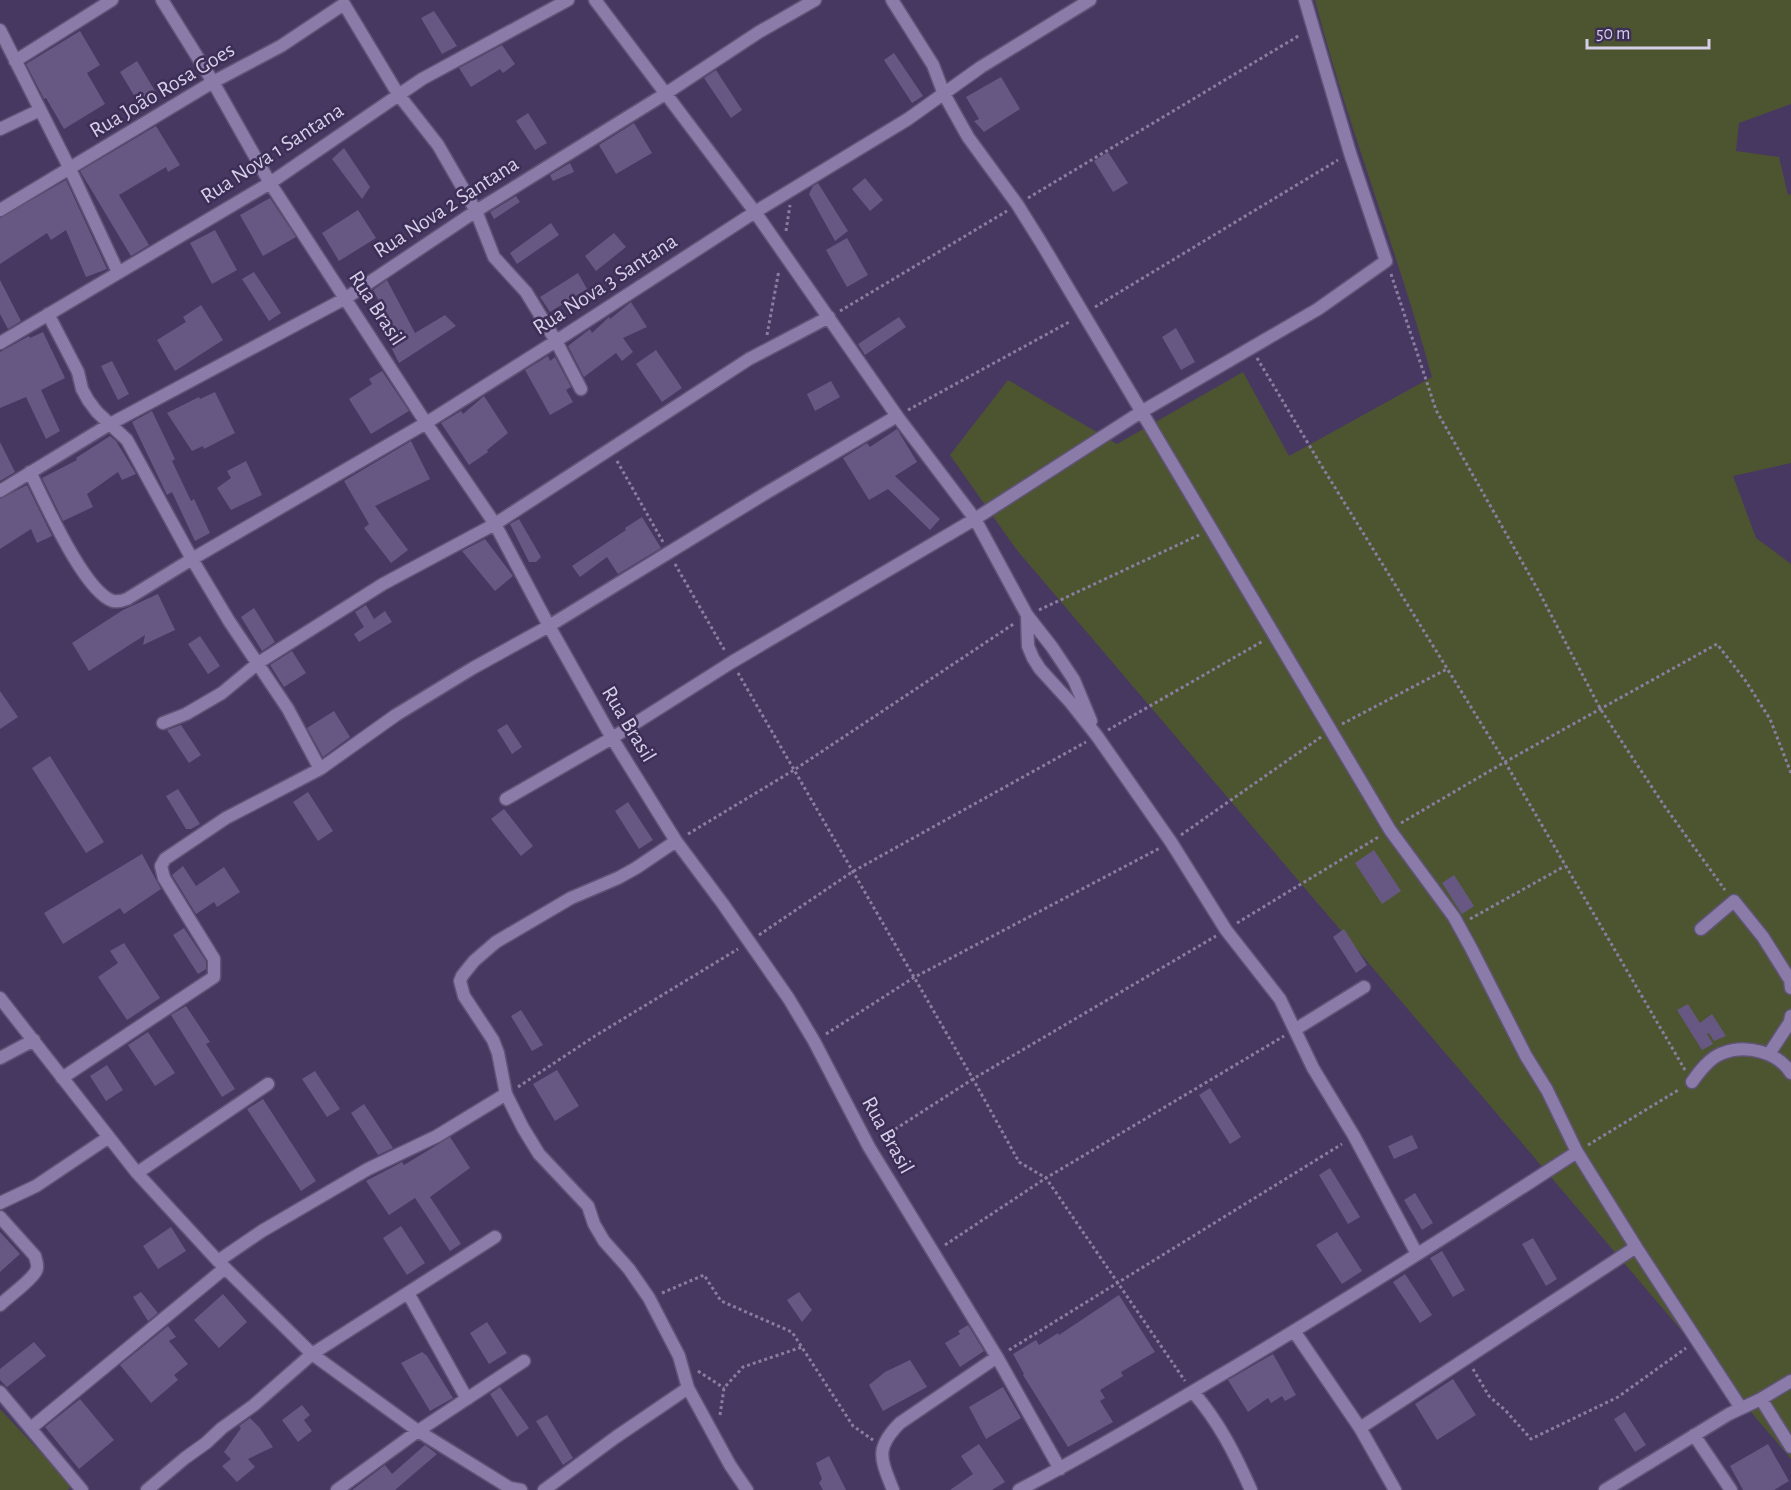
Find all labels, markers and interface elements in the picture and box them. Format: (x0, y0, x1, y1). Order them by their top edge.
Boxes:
scale bar (1587, 12, 1708, 50)
text: 50 m (1596, 25, 1630, 43)
street label: Rua João Rosa Goes (86, 38, 238, 142)
street label: Rua Nova 1 Santana (197, 99, 347, 207)
street label: Rua Nova 2 Santana (370, 152, 522, 262)
street label: Rua Nova 3 Santana (529, 229, 681, 339)
street label: Rua Brasil (345, 267, 409, 349)
street label: Rua Brasil (598, 682, 660, 766)
street label: Rua Brasil (858, 1093, 918, 1177)

